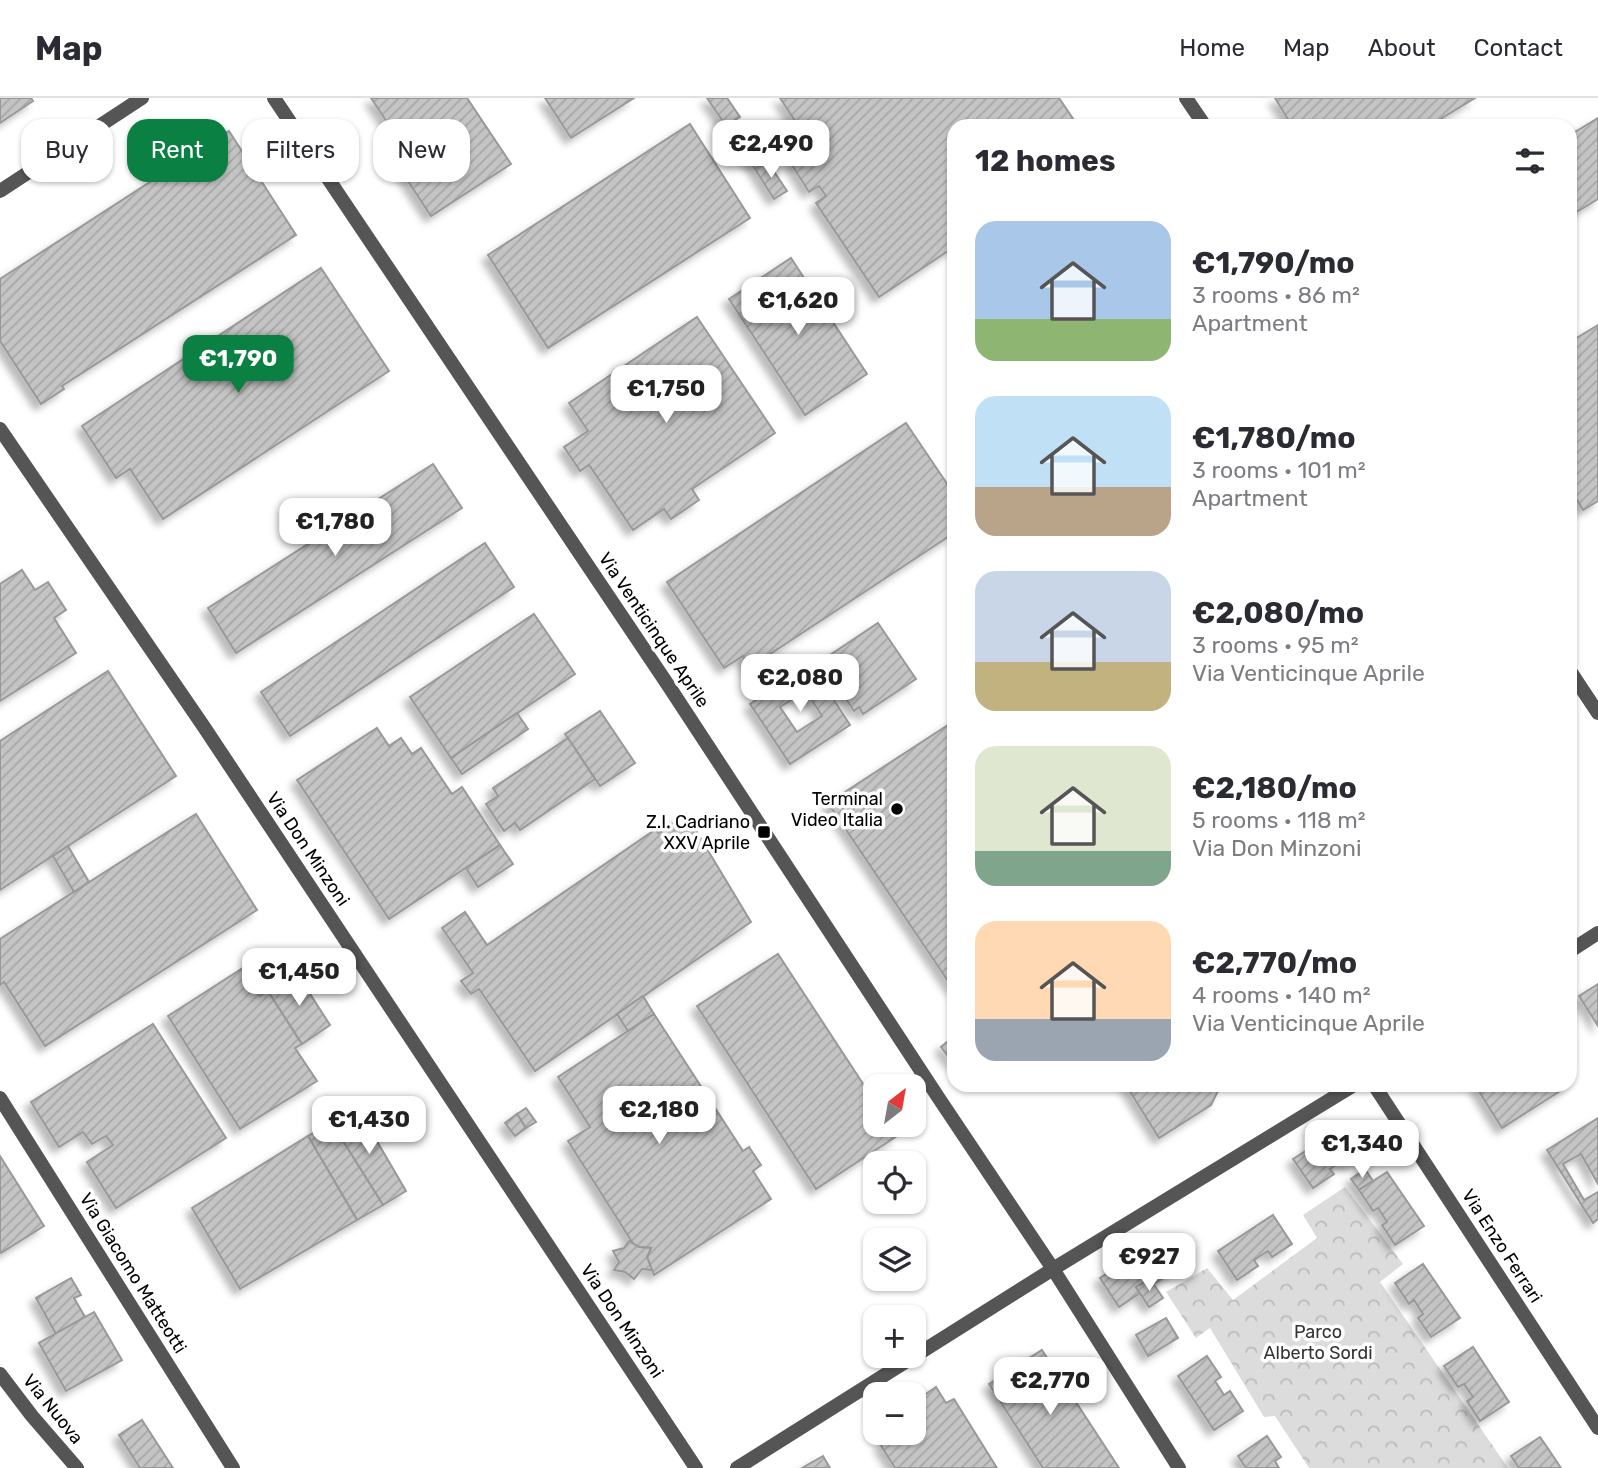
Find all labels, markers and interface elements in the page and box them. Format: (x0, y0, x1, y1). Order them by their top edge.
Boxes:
text: Map (35, 29, 103, 68)
text: Home (1179, 34, 1245, 62)
text: Map (1283, 34, 1330, 62)
text: About (1368, 34, 1436, 62)
text: Contact (1474, 34, 1563, 62)
chip: Buy (21, 119, 113, 182)
chip: Rent (127, 119, 228, 182)
chip: Filters (242, 119, 359, 182)
chip: New (373, 119, 470, 182)
pin: €2,490 (714, 120, 828, 180)
text: €2,490 (728, 129, 814, 157)
icon: filters (1511, 142, 1549, 180)
text: 12 homes (975, 143, 1116, 179)
text: €1,790/mo (1192, 245, 1355, 281)
icon: home (1031, 249, 1115, 333)
pin: €1,620 (741, 278, 855, 337)
text: 3 rooms · 86 m² (1192, 281, 1360, 309)
text: €1,620 (757, 286, 839, 314)
text: Apartment (1192, 309, 1308, 337)
pin: €1,790 (181, 336, 295, 395)
text: €1,790 (199, 344, 277, 372)
pin: €1,750 (609, 366, 723, 425)
text: €1,750 (627, 374, 705, 402)
text: €1,780/mo (1192, 420, 1356, 456)
icon: home (1031, 424, 1115, 508)
text: 3 rooms · 101 m² (1192, 456, 1366, 484)
text: Apartment (1192, 484, 1308, 512)
pin: €1,780 (278, 498, 392, 558)
text: €1,780 (295, 507, 375, 535)
street label: Via Venticinque Aprile (594, 548, 714, 712)
text: €2,080/mo (1192, 595, 1364, 631)
icon: home (1031, 599, 1115, 683)
text: 3 rooms · 95 m² (1192, 631, 1359, 659)
pin: €2,080 (743, 654, 857, 714)
text: Via Venticinque Aprile (1192, 659, 1425, 687)
text: €2,080 (757, 663, 843, 691)
text: €2,180/mo (1192, 770, 1357, 806)
icon: home (1031, 774, 1115, 858)
street label: Via Don Minzoni (262, 788, 354, 910)
place label: Terminal Video Italia (791, 788, 883, 831)
marker: Terminal Video Italia (889, 801, 905, 817)
text: 5 rooms · 118 m² (1192, 806, 1366, 834)
place label: Z.I. Cadriano XXV Aprile (646, 811, 750, 854)
marker: Z.I. Cadriano XXV Aprile (756, 824, 772, 840)
text: Via Don Minzoni (1192, 834, 1362, 862)
text: €2,770/mo (1192, 945, 1357, 981)
pin: €1,450 (242, 948, 356, 1008)
icon: home (1031, 949, 1115, 1033)
text: €1,450 (258, 957, 340, 985)
text: 4 rooms · 140 m² (1192, 981, 1371, 1009)
text: Via Venticinque Aprile (1192, 1009, 1425, 1037)
north arrow (863, 1074, 926, 1138)
map controls (863, 1074, 926, 1445)
pin: €2,180 (602, 1086, 716, 1146)
text: €2,180 (619, 1095, 699, 1123)
pin: €1,430 (312, 1096, 426, 1156)
text: €1,430 (328, 1105, 410, 1133)
pin: €1,340 (1305, 1121, 1419, 1180)
text: €1,340 (1321, 1129, 1403, 1157)
button: locate (863, 1151, 926, 1214)
street label: Via Enzo Ferrari (1457, 1185, 1547, 1307)
street label: Via Giacomo Matteotti (75, 1189, 191, 1357)
button: layers (863, 1228, 926, 1291)
pin: €927 (1108, 1234, 1190, 1293)
text: €927 (1119, 1242, 1179, 1270)
street label: Via Don Minzoni (576, 1260, 668, 1382)
button: + (863, 1305, 926, 1368)
park label: Parco Alberto Sordi (1263, 1321, 1373, 1364)
pin: €2,770 (993, 1358, 1107, 1417)
text: €2,770 (1010, 1366, 1090, 1394)
street label: Via Nuova (18, 1370, 88, 1448)
button: − (863, 1382, 926, 1445)

